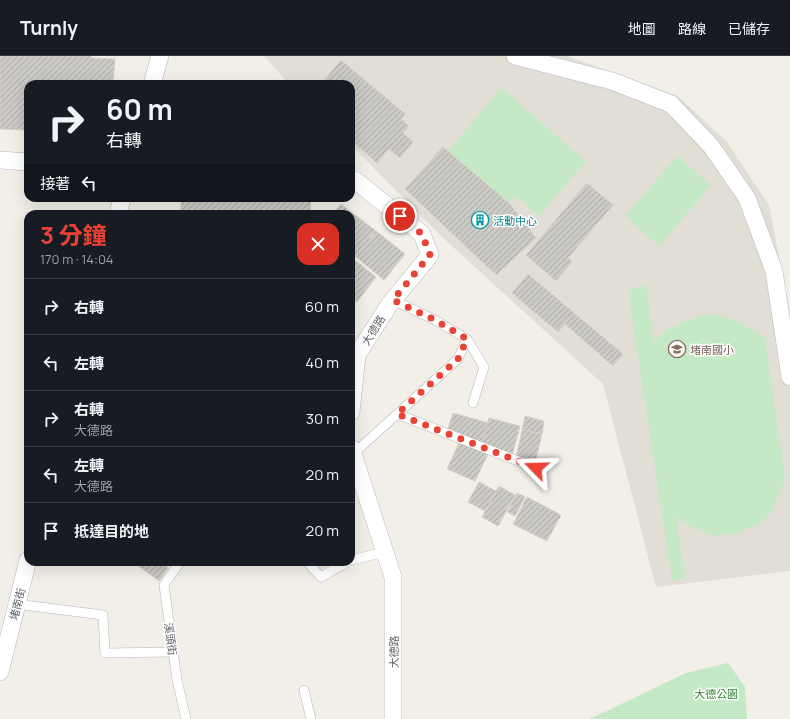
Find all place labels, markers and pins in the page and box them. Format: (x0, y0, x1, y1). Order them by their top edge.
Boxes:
pin (383, 199, 417, 233)
building icon: 活動中心 (470, 210, 490, 230)
place label: 活動中心 (493, 213, 537, 228)
school or university icon: 堵南國小 (667, 339, 687, 359)
place label: 堵南國小 (690, 342, 734, 357)

